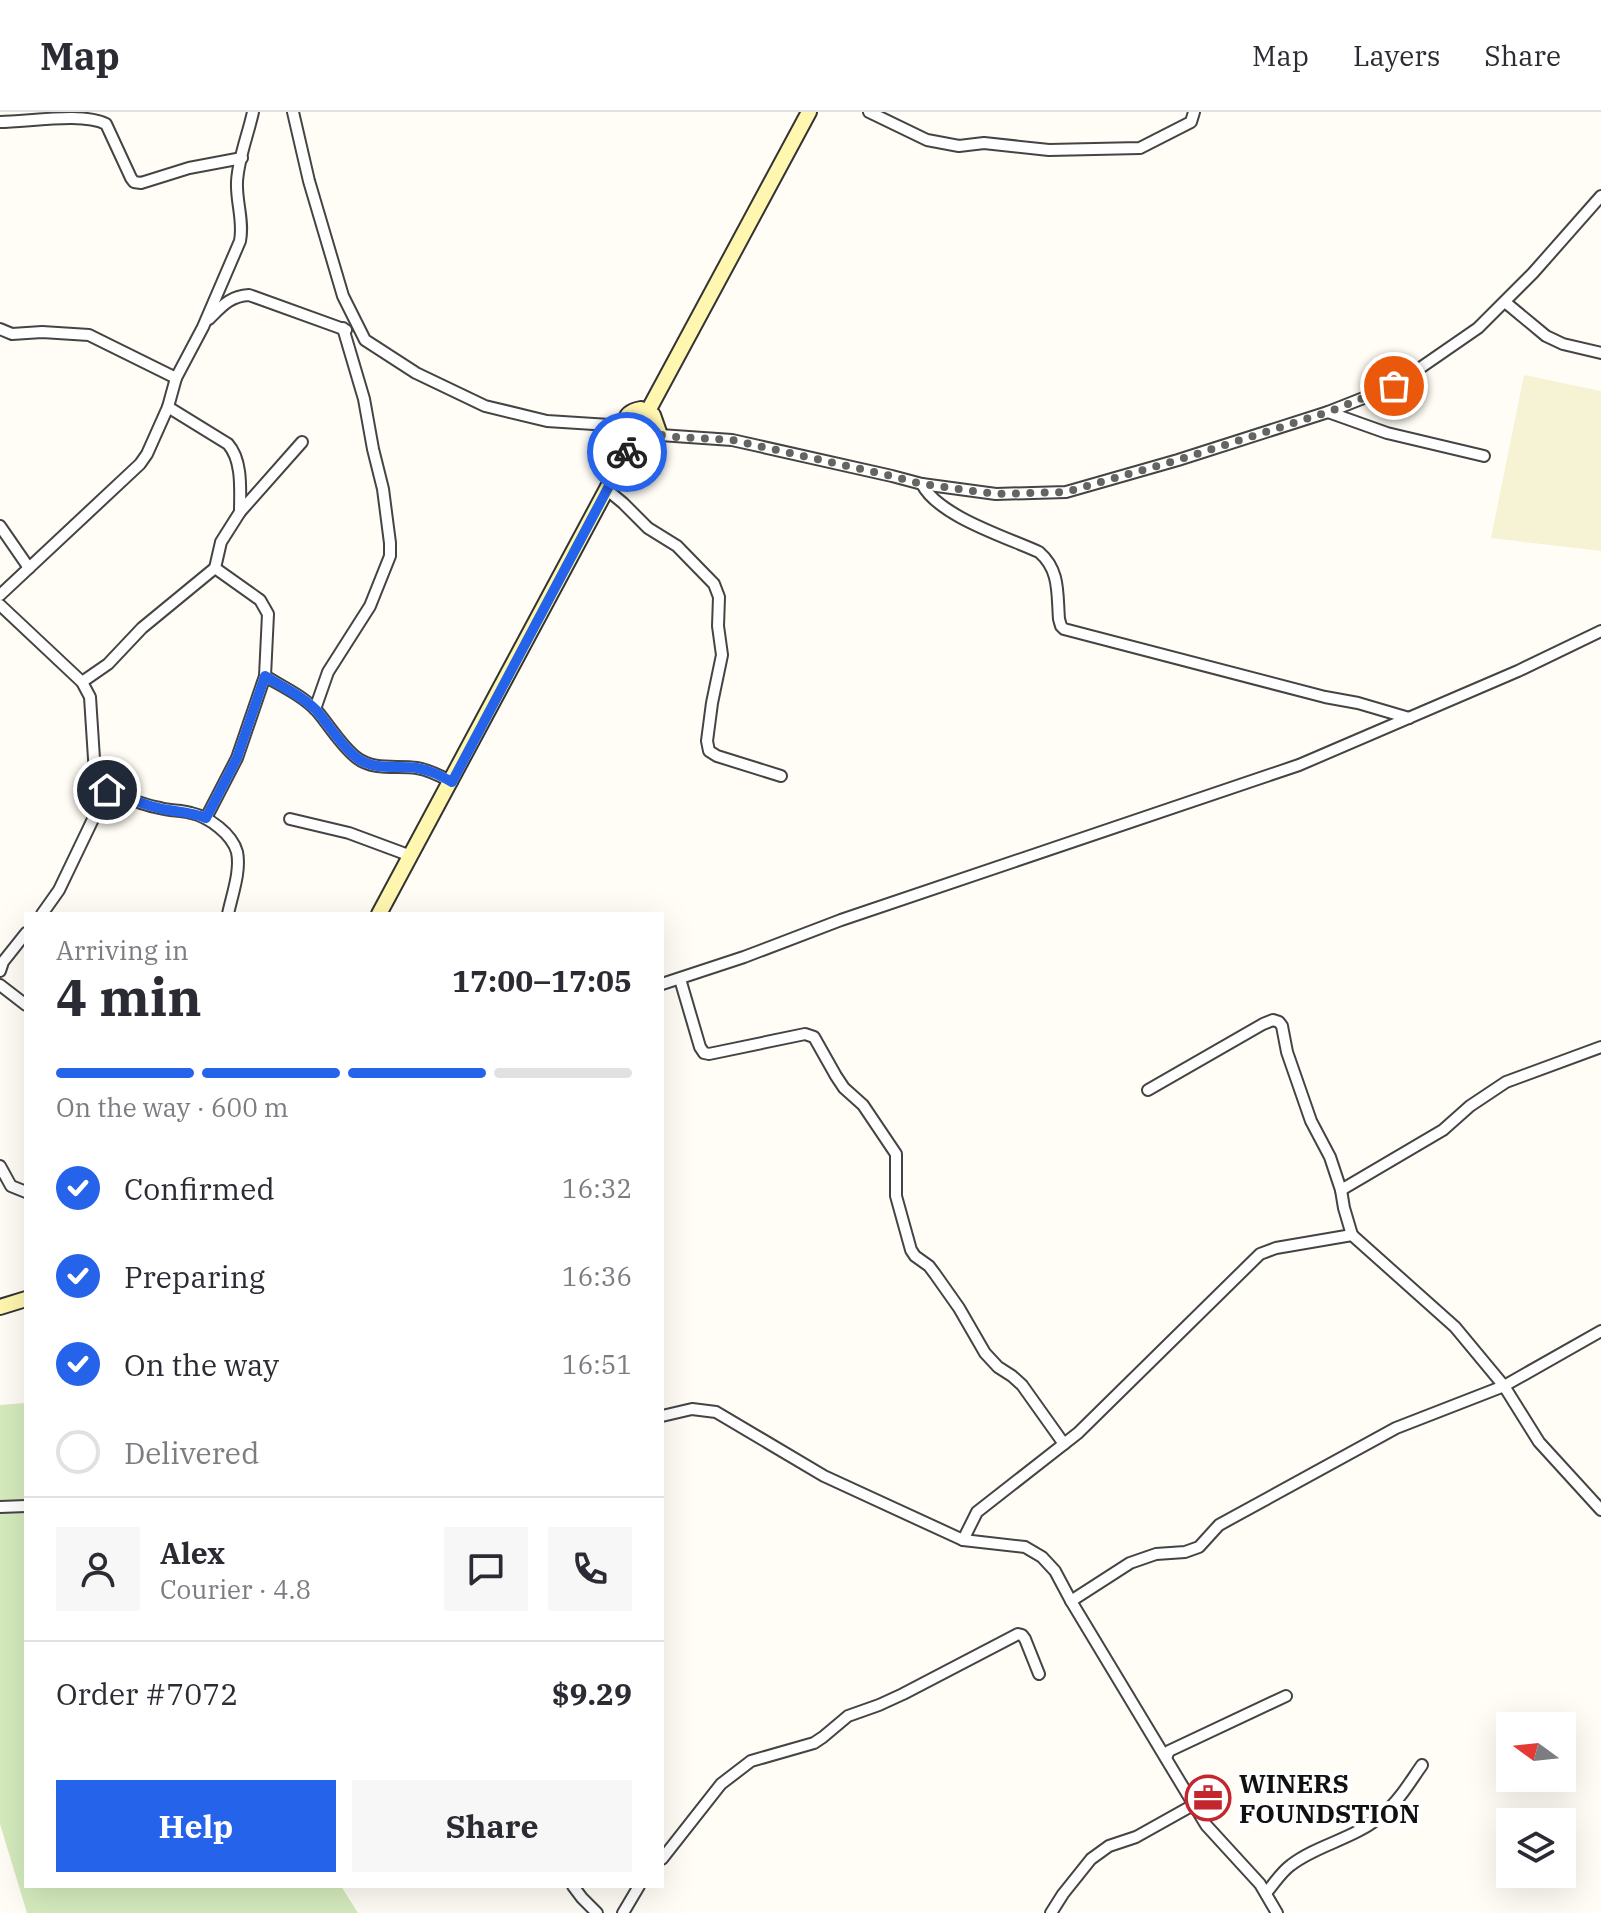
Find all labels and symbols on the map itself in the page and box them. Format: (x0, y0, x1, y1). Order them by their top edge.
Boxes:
pin (1360, 352, 1428, 420)
courier (587, 412, 667, 492)
pin (73, 756, 141, 824)
north arrow (1496, 1712, 1576, 1792)
place label: WINERS FOUNDSTION (1239, 1766, 1420, 1830)
office icon: WINERS FOUNDSTION (1184, 1774, 1232, 1822)

